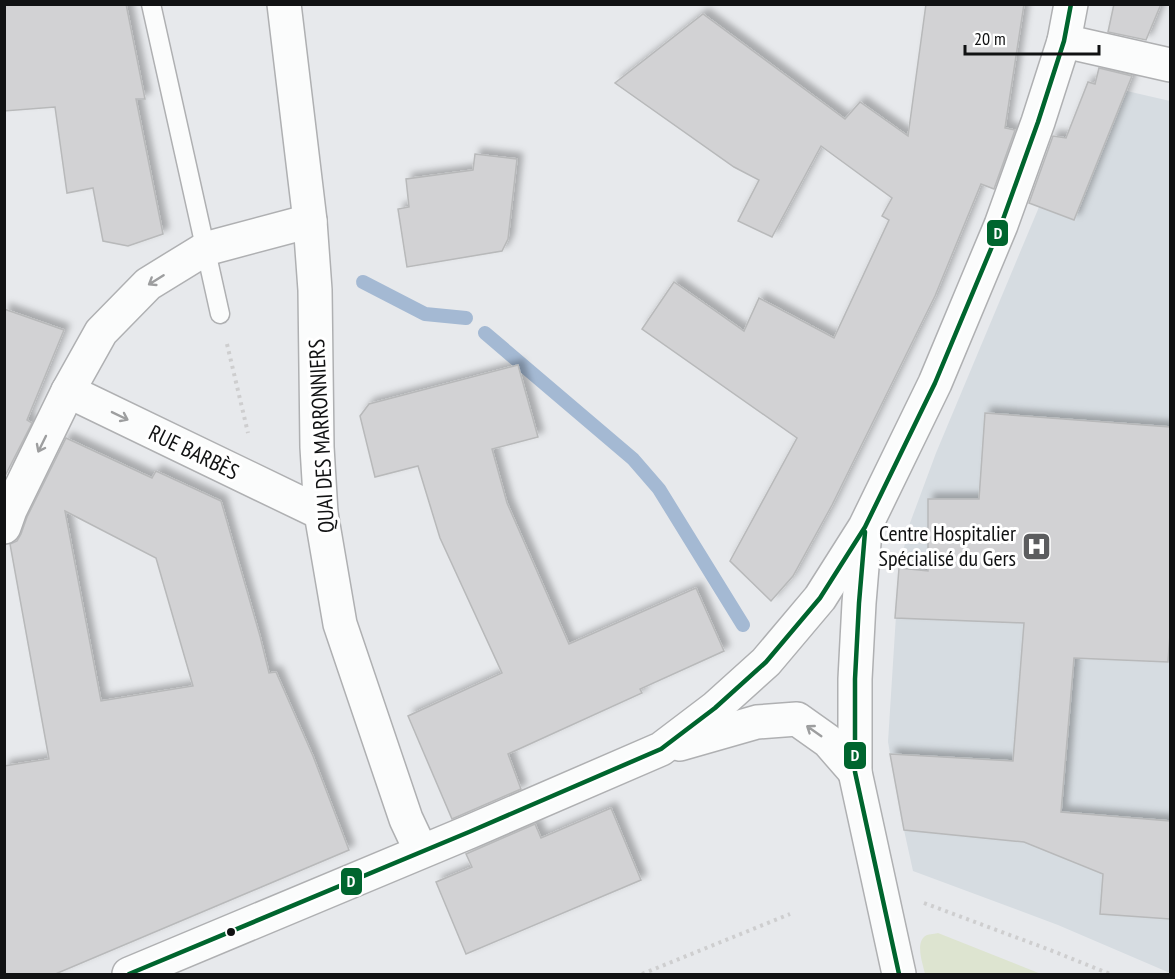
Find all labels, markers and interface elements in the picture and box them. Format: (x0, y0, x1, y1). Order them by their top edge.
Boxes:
scale bar (965, 18, 1098, 56)
text: 20 m (974, 27, 1006, 50)
line badge: D (986, 219, 1009, 247)
text: D (994, 223, 1003, 243)
one-way arrow (147, 273, 164, 286)
street label: QUAI DES MARRONNIERS (302, 338, 340, 534)
one-way arrow (111, 411, 129, 423)
street label: RUE BARBÈS (144, 418, 244, 486)
one-way arrow (36, 434, 47, 452)
place label: Centre Hospitalier Spécialisé du Gers (878, 519, 1016, 572)
hospital icon: Centre Hospitalier Spécialisé du Gers (1021, 530, 1053, 562)
one-way arrow (806, 725, 822, 737)
line badge: D (843, 741, 867, 770)
text: D (851, 745, 860, 765)
line badge: D (340, 867, 363, 896)
text: D (347, 871, 356, 891)
unlabelled marker (225, 926, 237, 938)

